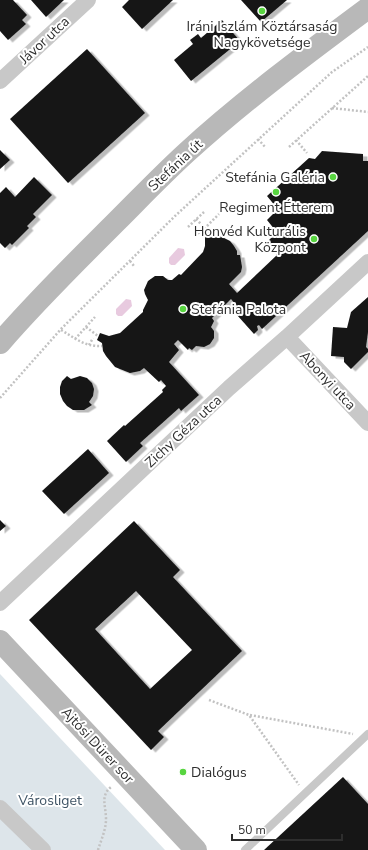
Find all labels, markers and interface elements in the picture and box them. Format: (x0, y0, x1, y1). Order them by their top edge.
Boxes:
marker: Iráni Iszlám Köztársaság Nagykövetsége (257, 6, 267, 16)
street label: Jávor utca (14, 12, 73, 69)
place label: Iráni Iszlám Köztársaság Nagykövetsége (186, 17, 338, 52)
street label: Stefánia út (144, 135, 207, 195)
place label: Stefánia Galéria (225, 168, 325, 187)
marker: Stefánia Galéria (328, 172, 338, 182)
marker: Regiment Étterem (271, 187, 281, 197)
place label: Regiment Étterem (219, 198, 333, 217)
place label: Honvéd Kulturális Központ (194, 222, 306, 257)
marker: Honvéd Kulturális Központ (309, 234, 319, 244)
place label: Stefánia Palota (191, 300, 286, 319)
marker: Stefánia Palota (178, 304, 188, 314)
street label: Abonyi utca (295, 347, 360, 414)
street label: Zichy Géza utca (141, 391, 226, 472)
street label: Ajtósi Dürer sor (57, 703, 138, 788)
place label: Dialógus (191, 763, 247, 782)
marker: Dialógus (178, 767, 188, 777)
park label: Városliget (17, 791, 82, 810)
scale bar (232, 816, 342, 842)
text: 50 m (238, 822, 266, 838)

